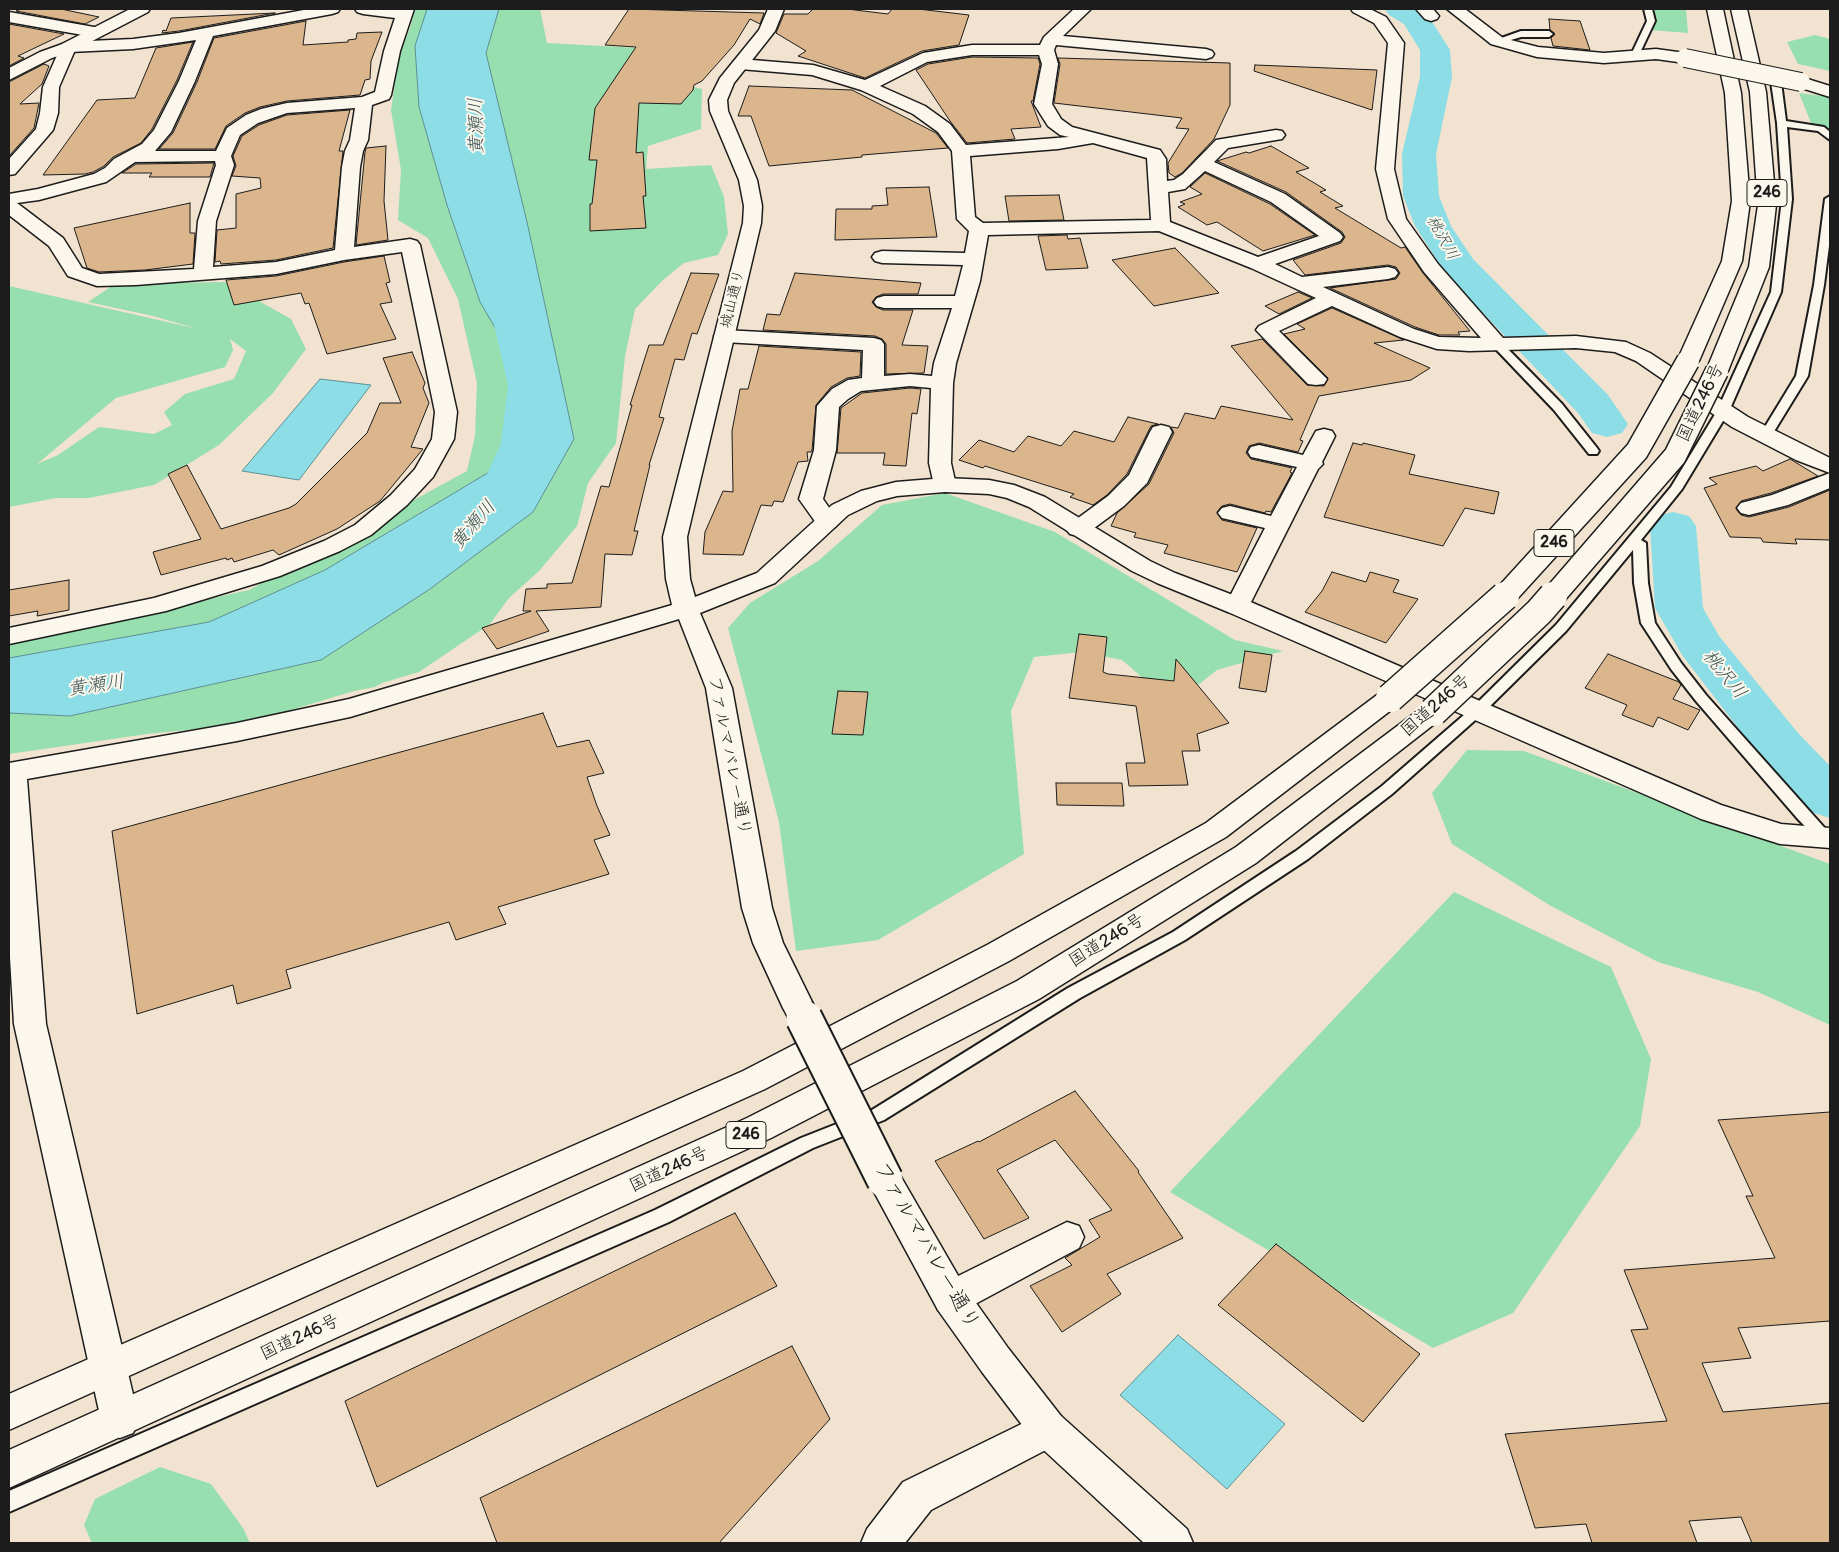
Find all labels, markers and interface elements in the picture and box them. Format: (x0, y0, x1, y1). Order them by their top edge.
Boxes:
water label: 黄瀬川 (465, 97, 489, 155)
road number: 246 (1747, 180, 1787, 207)
water label: 桃沢川 (1422, 212, 1462, 264)
street label: 城山通り (717, 268, 749, 330)
street label: 国道246号 (1673, 360, 1729, 446)
water label: 黄瀬川 (447, 496, 501, 554)
road number: 246 (1534, 530, 1574, 556)
water label: 桃沢川 (1697, 646, 1751, 704)
street label: 国道246号 (1397, 670, 1475, 742)
water label: 黄瀬川 (66, 671, 126, 701)
street label: ファルマバレー通り (703, 674, 755, 838)
street label: 国道246号 (1065, 909, 1149, 973)
road number: 246 (726, 1122, 766, 1148)
street label: 国道246号 (626, 1142, 712, 1198)
street label: ファルマバレー通り (868, 1157, 984, 1335)
street label: 国道246号 (257, 1310, 343, 1366)

